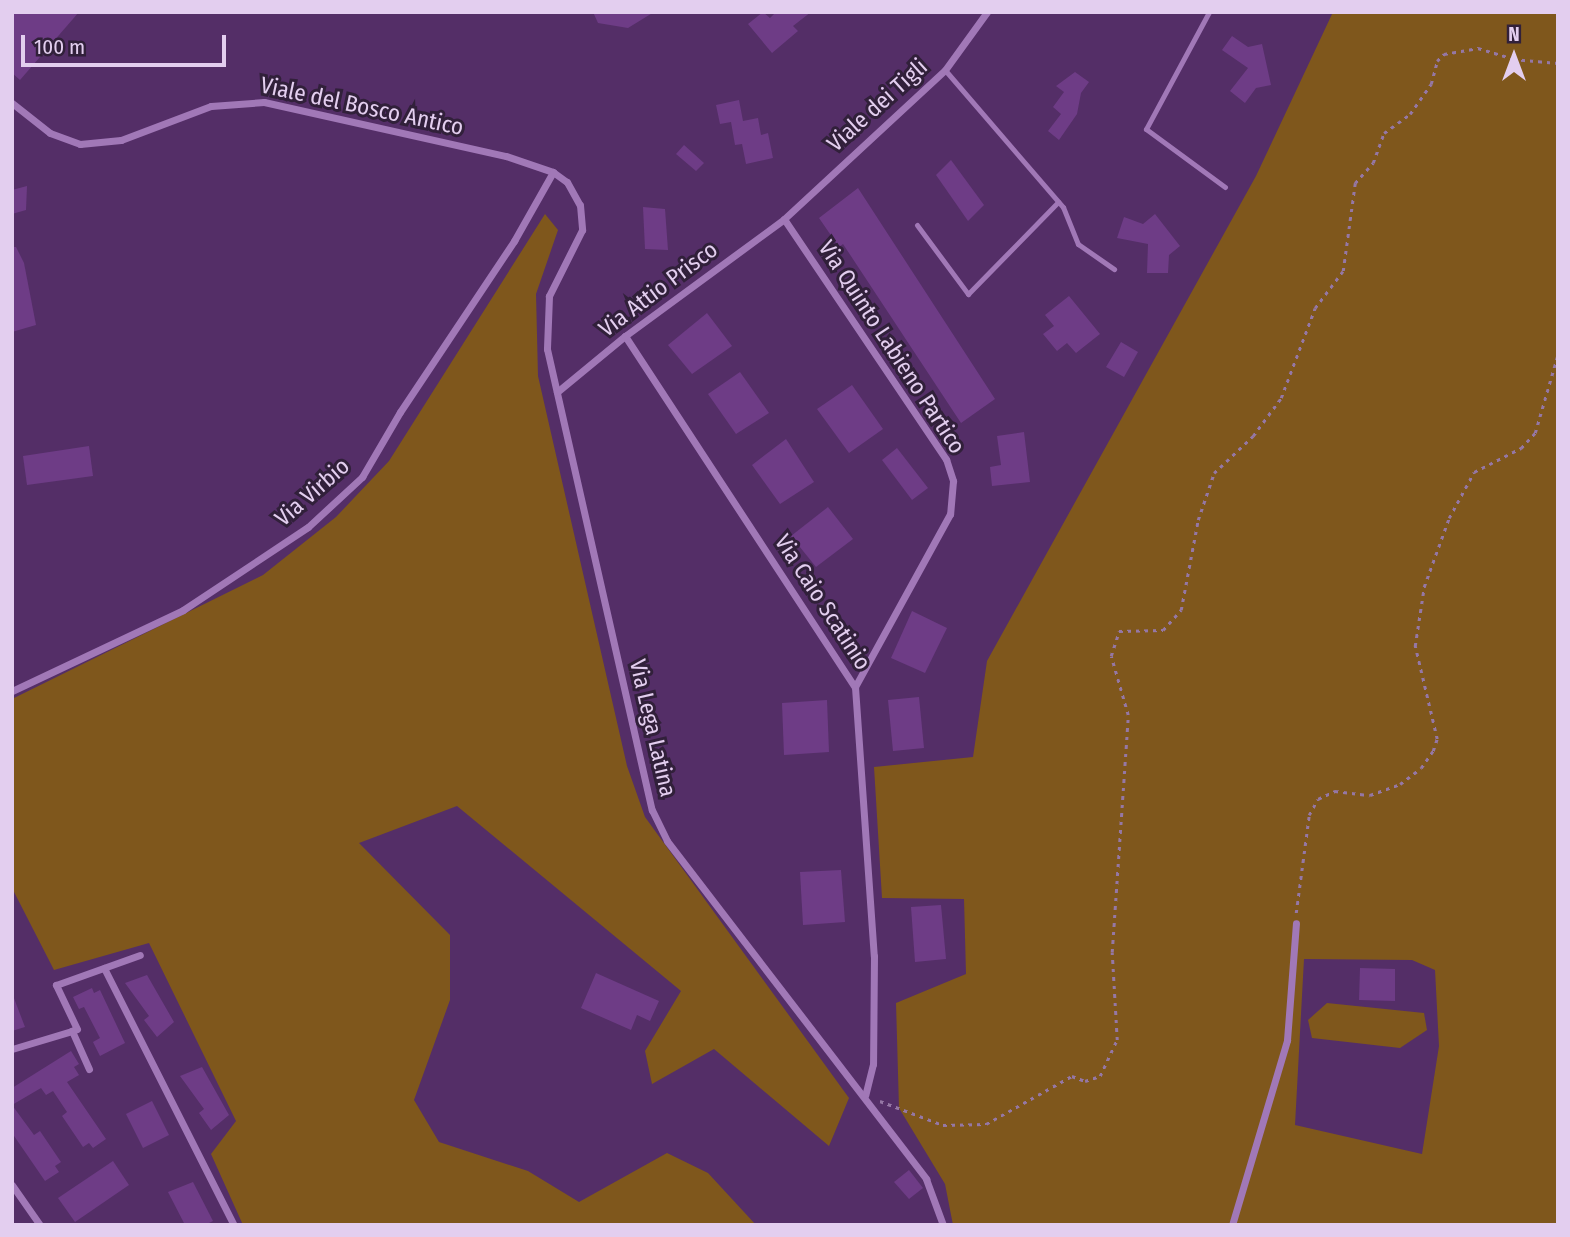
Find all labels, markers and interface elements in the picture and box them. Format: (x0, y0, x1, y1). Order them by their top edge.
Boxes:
scale bar (24, 21, 229, 65)
north arrow (1479, 21, 1549, 91)
text: N (1508, 23, 1520, 46)
text: 100 m (34, 34, 85, 60)
street label: Viale dei Tigli (821, 53, 933, 157)
street label: Viale del Bosco Antico (258, 71, 466, 141)
street label: Via Attio Prisco (593, 235, 723, 343)
street label: Via Quinto Labieno Partico (813, 235, 971, 459)
street label: Via Virbio (269, 452, 355, 532)
street label: Via Caio Scatinio (769, 529, 877, 675)
street label: Via Lega Latina (624, 657, 682, 799)

